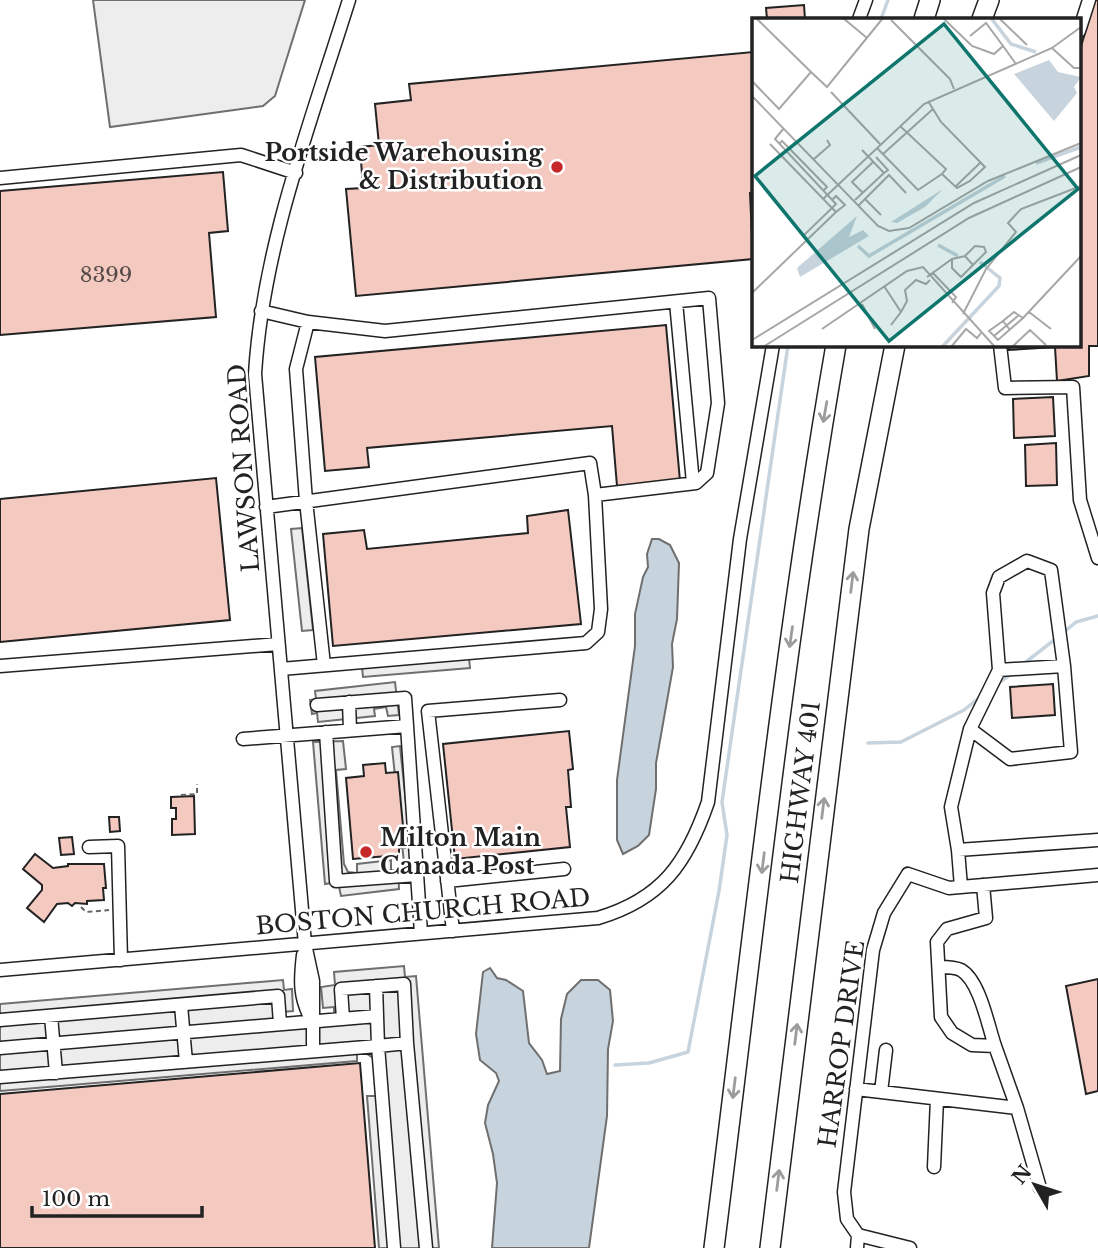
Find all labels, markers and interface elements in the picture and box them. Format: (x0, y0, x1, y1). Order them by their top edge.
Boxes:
inset map (752, 18, 1080, 346)
place label: Portside Warehousing & Distribution (265, 138, 544, 195)
marker: Portside Warehousing & Distribution (549, 159, 565, 175)
house number: 8399 (80, 262, 132, 288)
street label: LAWSON ROAD (222, 363, 265, 573)
one-way arrow (818, 400, 831, 423)
one-way arrow (845, 572, 858, 594)
one-way arrow (784, 625, 797, 648)
street label: HIGHWAY 401 (775, 699, 826, 885)
one-way arrow (817, 797, 830, 820)
place label: Milton Main Canada Post (380, 823, 541, 880)
marker: Milton Main Canada Post (358, 844, 374, 860)
one-way arrow (756, 851, 769, 873)
street label: BOSTON CHURCH ROAD (255, 882, 591, 941)
street label: HARROP DRIVE (813, 938, 870, 1150)
one-way arrow (790, 1023, 803, 1046)
one-way arrow (728, 1077, 741, 1099)
north arrow (1000, 1150, 1070, 1220)
text: N (1008, 1160, 1037, 1189)
one-way arrow (772, 1169, 785, 1192)
scale bar (32, 1174, 201, 1218)
text: 100 m (42, 1186, 110, 1212)

